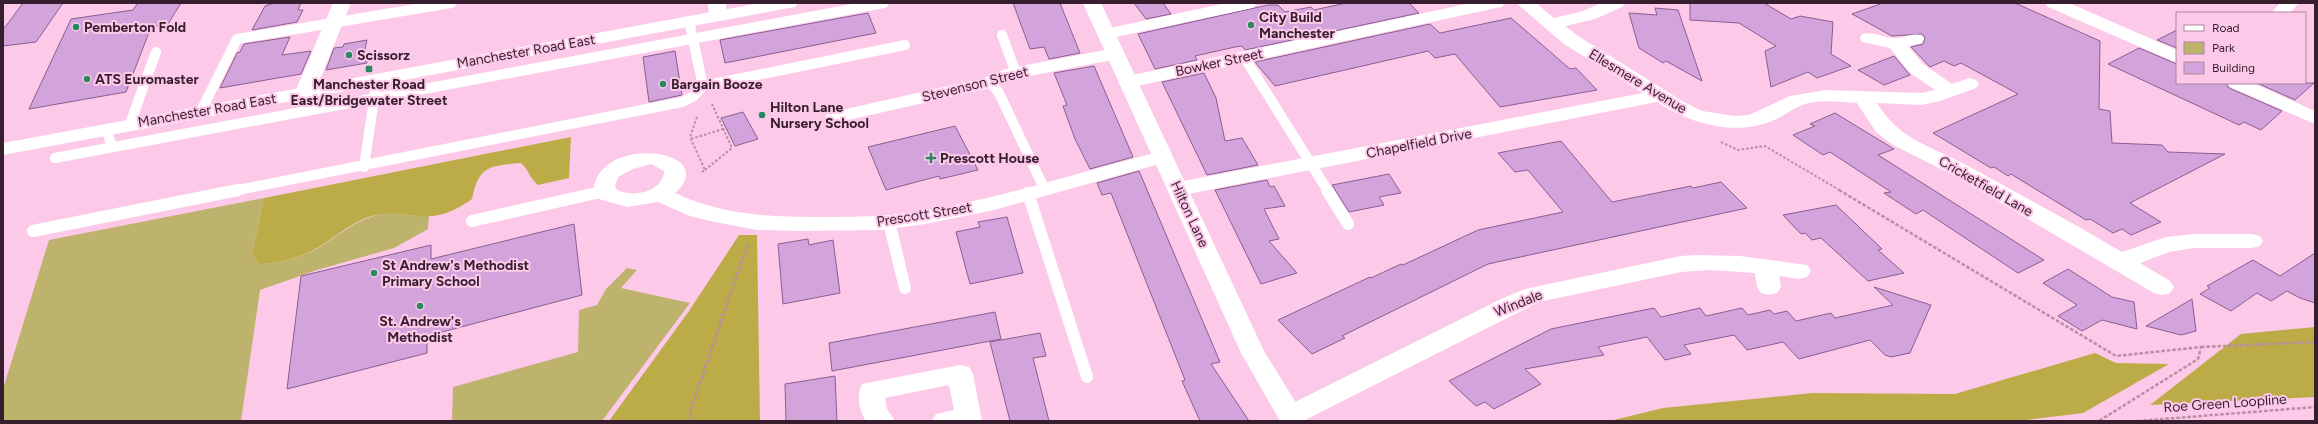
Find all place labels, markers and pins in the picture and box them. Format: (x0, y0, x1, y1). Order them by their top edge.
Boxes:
place label: City Build Manchester (1259, 9, 1336, 42)
place label: Pemberton Fold (84, 19, 186, 36)
marker: City Build Manchester (1246, 20, 1256, 30)
marker: Pemberton Fold (71, 22, 81, 32)
place label: Scissorz (357, 47, 410, 64)
marker: Scissorz (344, 50, 354, 60)
marker: Manchester Road East/Bridgewater Street (364, 64, 374, 74)
place label: ATS Euromaster (95, 71, 199, 88)
marker: ATS Euromaster (82, 74, 92, 84)
place label: Manchester Road East/Bridgewater Street (290, 76, 448, 109)
place label: Bargain Booze (671, 76, 763, 93)
marker: Bargain Booze (658, 79, 668, 89)
place label: Hilton Lane Nursery School (770, 99, 869, 132)
marker: Hilton Lane Nursery School (757, 110, 767, 120)
place label: Prescott House (940, 150, 1039, 167)
marker: Prescott House (925, 152, 937, 164)
place label: St Andrew's Methodist Primary School (382, 257, 529, 290)
marker: St Andrew's Methodist Primary School (369, 268, 379, 278)
marker: St. Andrew's Methodist (415, 301, 425, 311)
place label: St. Andrew's Methodist (379, 313, 461, 346)

